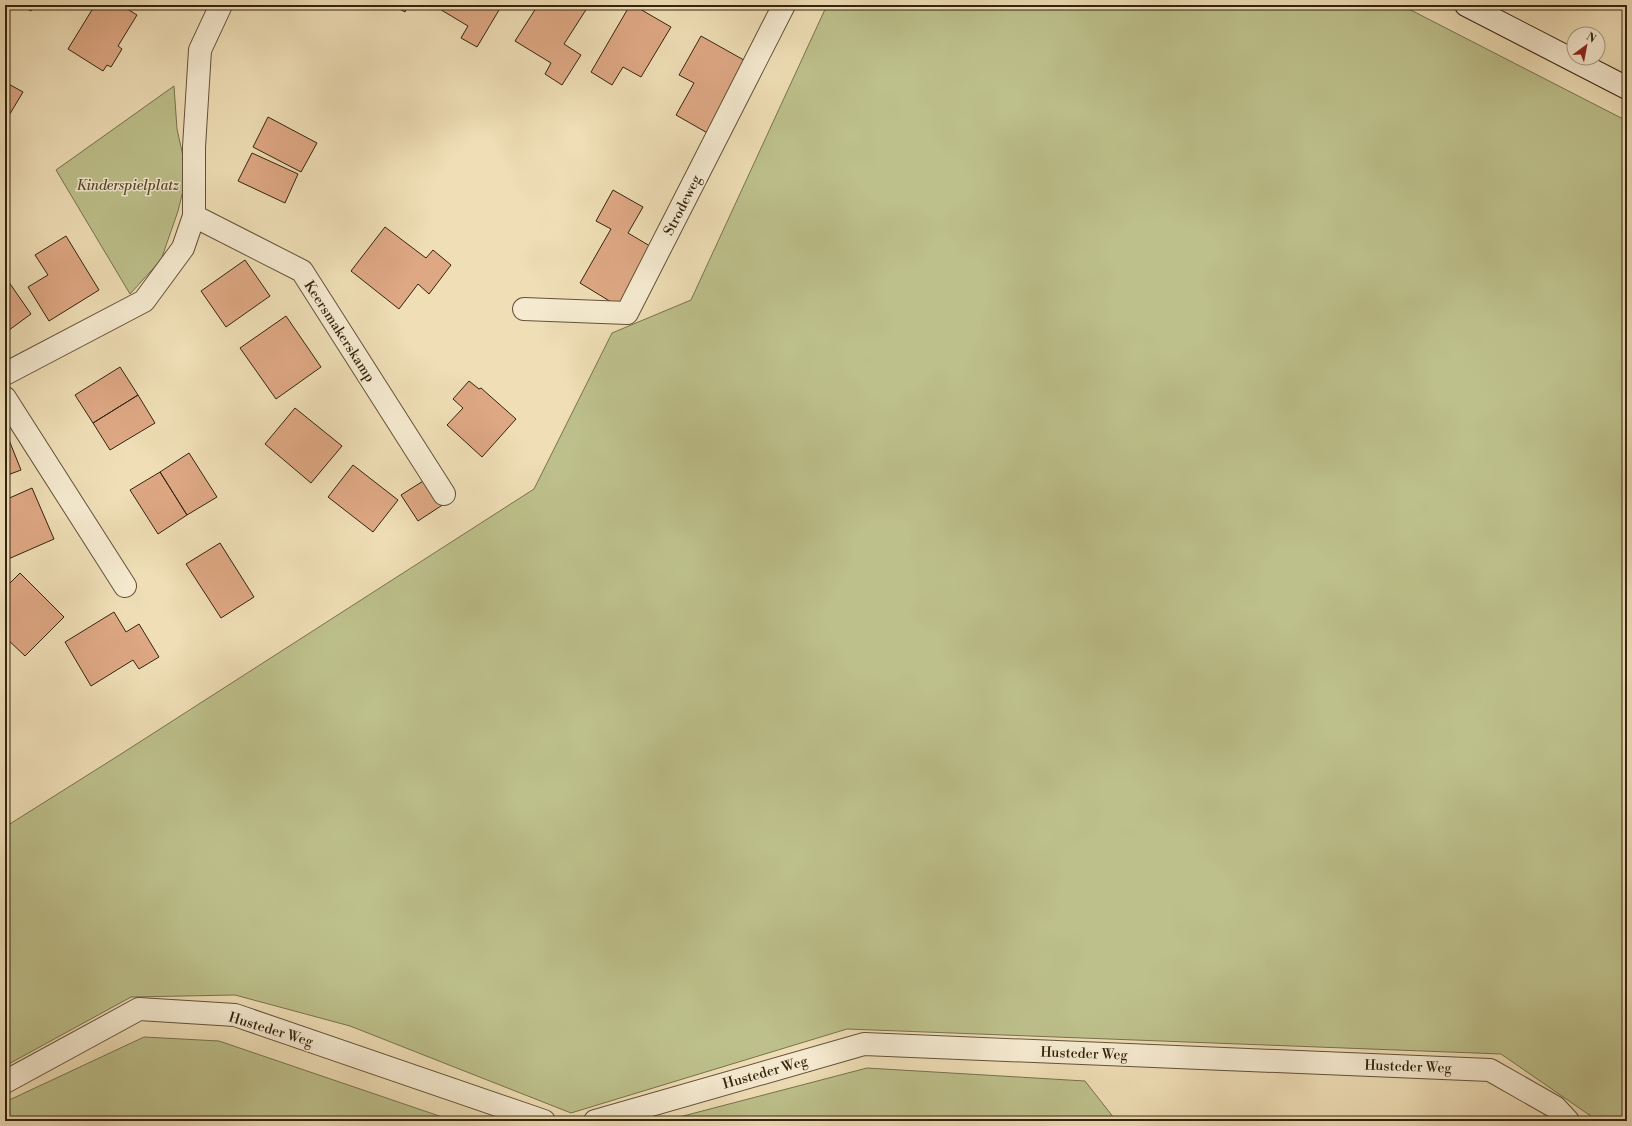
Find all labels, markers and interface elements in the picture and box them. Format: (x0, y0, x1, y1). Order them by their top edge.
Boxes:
north arrow (1566, 26, 1606, 66)
text: N (1583, 30, 1598, 47)
street label: Strodeweg (660, 171, 706, 239)
park label: Kinderspielplatz (77, 177, 180, 195)
street label: Keersmakerskamp (300, 277, 379, 386)
street label: Husteder Weg (226, 1009, 316, 1052)
street label: Husteder Weg (1040, 1043, 1129, 1065)
street label: Husteder Weg (721, 1052, 810, 1094)
street label: Husteder Weg (1364, 1056, 1453, 1078)

